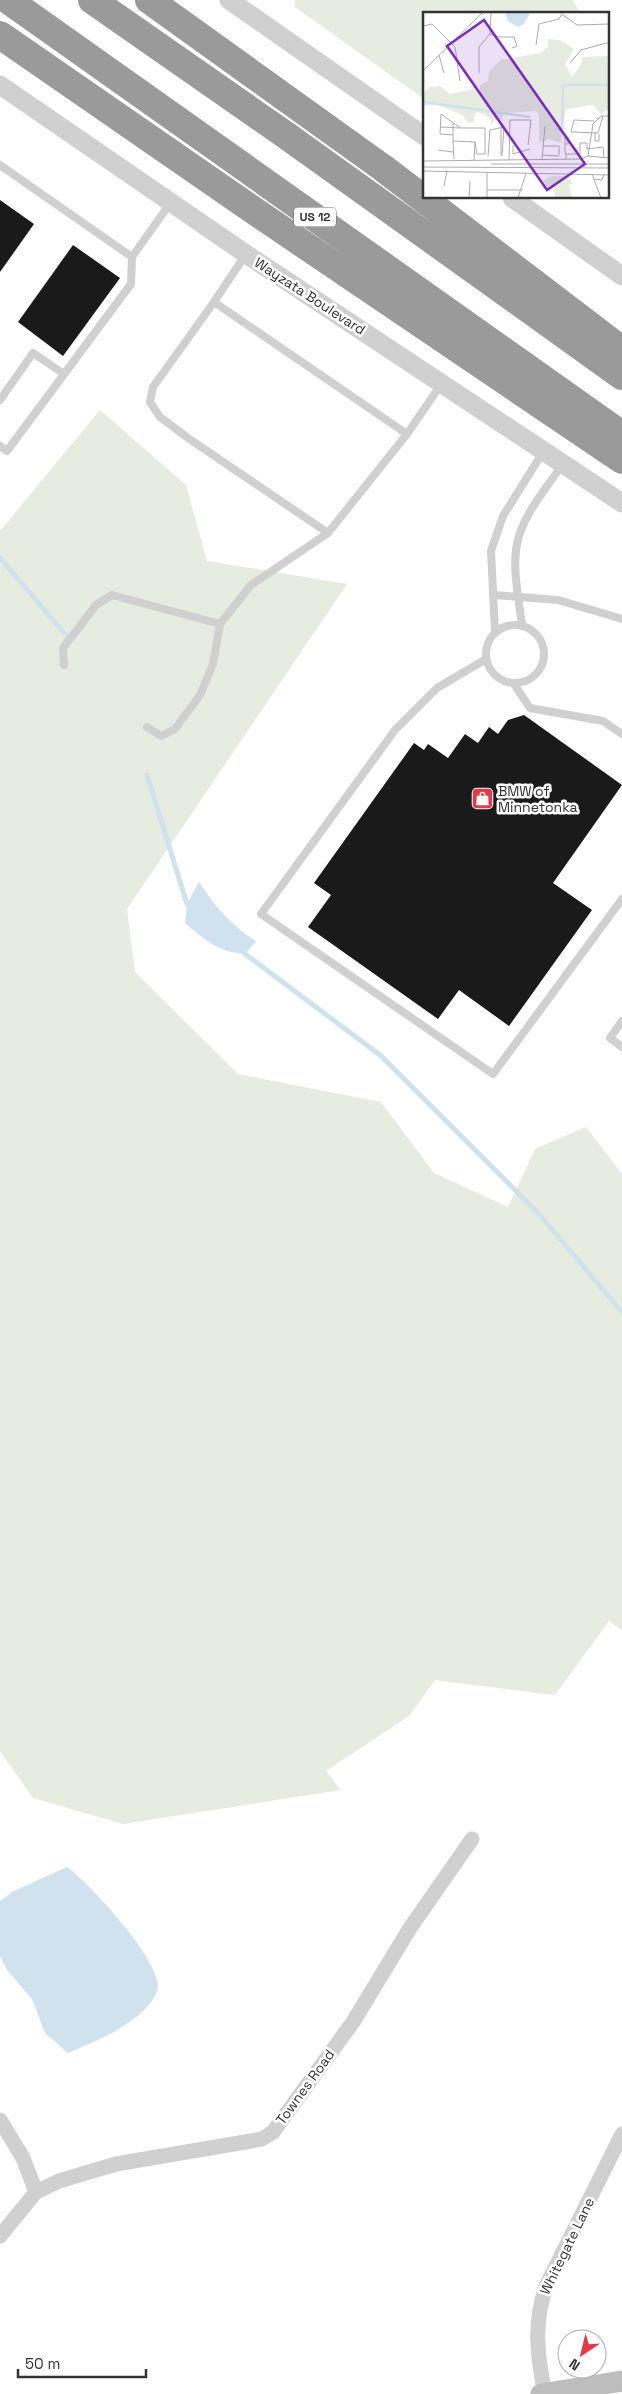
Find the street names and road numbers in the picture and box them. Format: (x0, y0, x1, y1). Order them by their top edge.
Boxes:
road number: US 12 (294, 208, 336, 226)
street label: Wayzata Boulevard (251, 253, 369, 339)
street label: Townes Road (272, 2046, 338, 2128)
street label: Whitegate Lane (536, 2194, 598, 2298)

